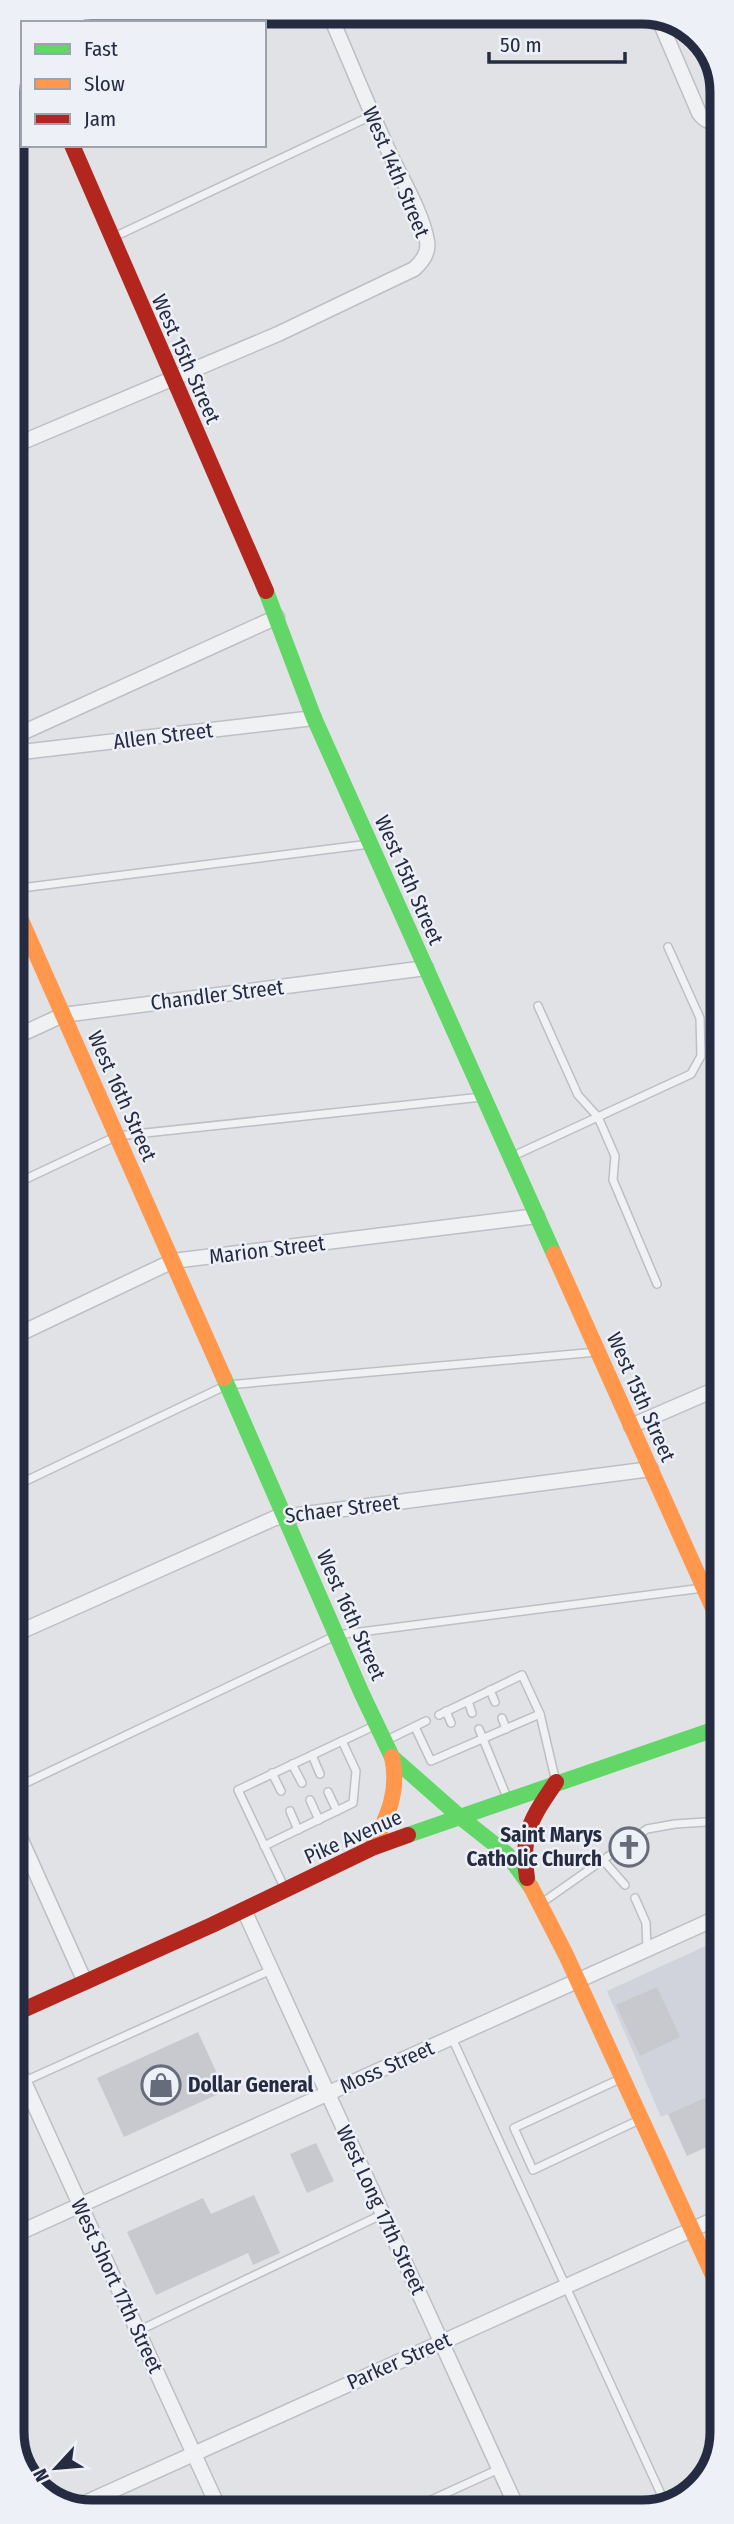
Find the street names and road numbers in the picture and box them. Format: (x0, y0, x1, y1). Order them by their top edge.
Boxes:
street label: West 14th Street (357, 103, 435, 241)
street label: West 15th Street (146, 290, 226, 428)
street label: Allen Street (112, 717, 214, 755)
street label: West 15th Street (369, 811, 449, 949)
street label: Chandler Street (149, 974, 285, 1016)
street label: West 16th Street (82, 1027, 162, 1165)
street label: Marion Street (208, 1230, 327, 1270)
street label: West 15th Street (601, 1328, 681, 1466)
street label: Schaer Street (283, 1489, 401, 1529)
street label: West 16th Street (311, 1546, 391, 1684)
street label: Pike Avenue (300, 1804, 406, 1870)
street label: Moss Street (336, 2035, 438, 2099)
street label: West Long 17th Street (330, 2121, 432, 2299)
street label: West Short 17th Street (65, 2195, 169, 2377)
street label: Parker Street (343, 2326, 455, 2396)

